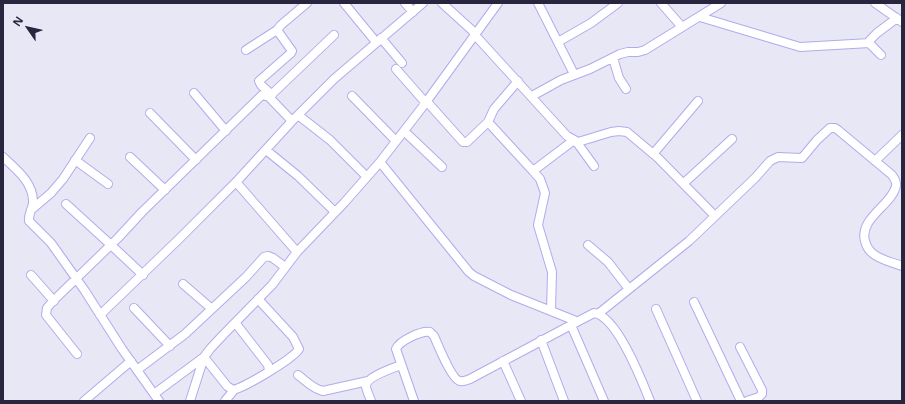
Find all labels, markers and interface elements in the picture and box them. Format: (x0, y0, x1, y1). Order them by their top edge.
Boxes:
north arrow (8, 8, 48, 48)
text: N (9, 13, 26, 29)

